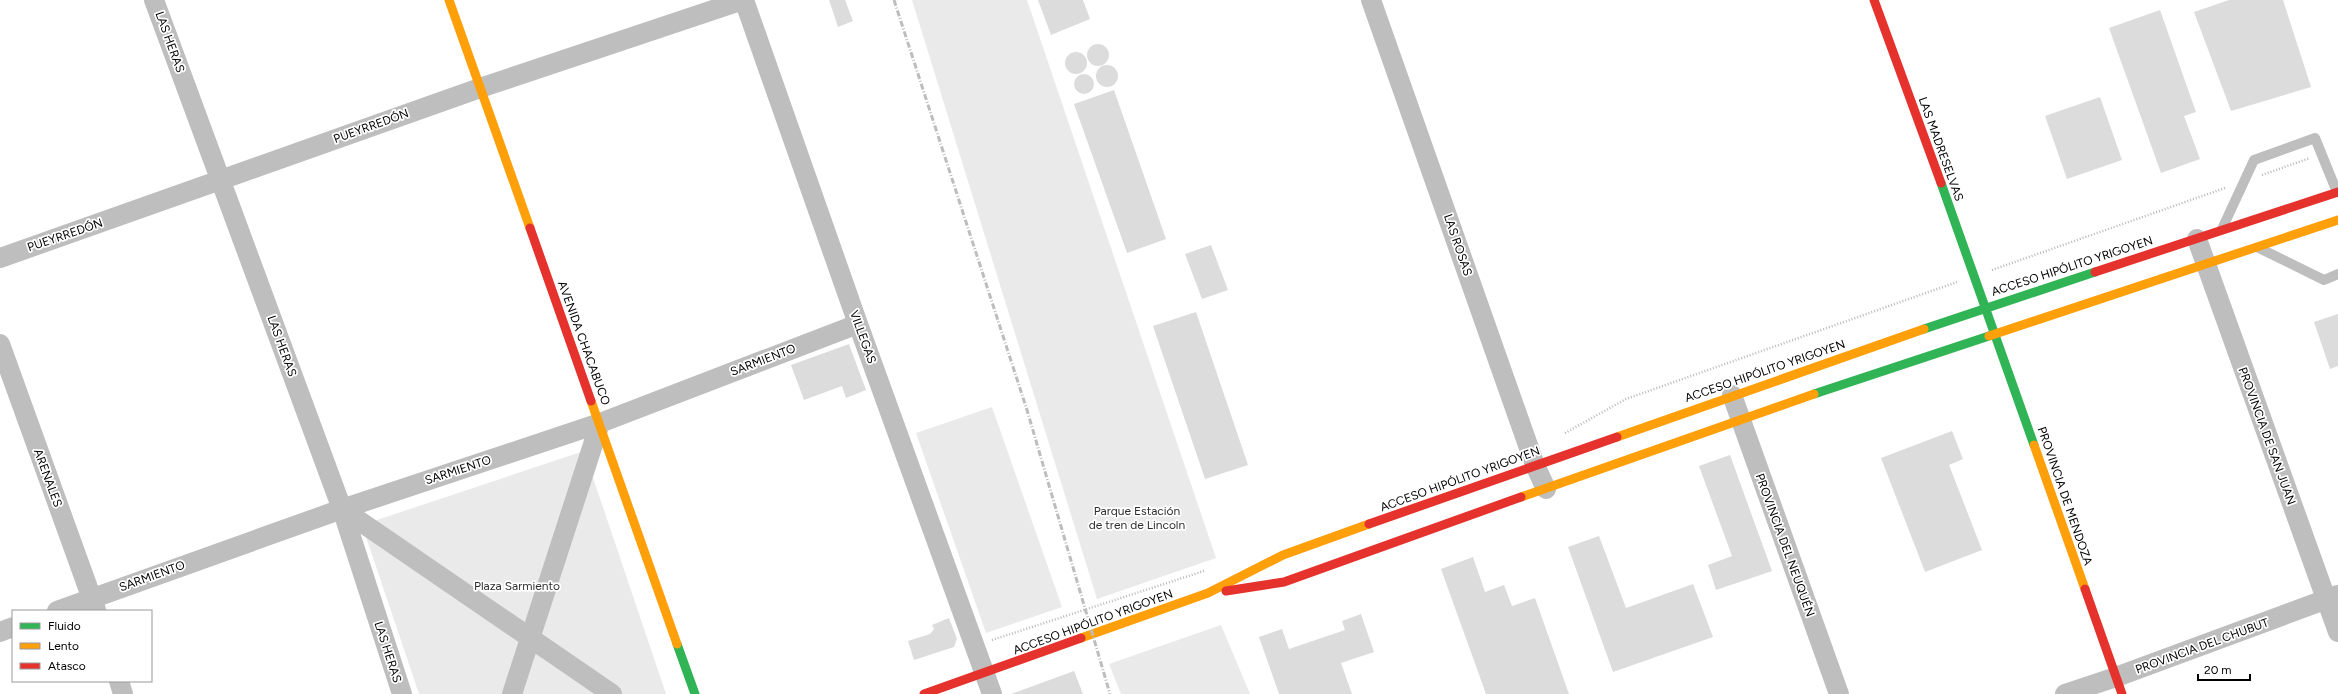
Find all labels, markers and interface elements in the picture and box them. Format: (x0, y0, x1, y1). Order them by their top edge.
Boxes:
street label: LAS HERAS (153, 10, 187, 74)
street label: LAS MADRESELVAS (1916, 95, 1966, 203)
street label: PUEYRREDÓN (332, 106, 410, 146)
street label: LAS ROSAS (1441, 212, 1475, 278)
street label: PUEYRREDÓN (25, 216, 105, 254)
street label: ACCESO HIPÓLITO YRIGOYEN (1990, 233, 2154, 299)
street label: AVENIDA CHACABUCO (555, 279, 613, 407)
street label: VILLEGAS (847, 308, 879, 366)
street label: LAS HERAS (265, 314, 299, 378)
street label: ACCESO HIPÓLITO YRIGOYEN (1683, 337, 1847, 405)
street label: SARMIENTO (728, 341, 798, 379)
street label: PROVINCIA DE SAN JUAN (2236, 365, 2298, 507)
street label: PROVINCIA DE MENDOZA (2035, 425, 2095, 567)
street label: ACCESO HIPÓLITO YRIGOYEN (1378, 444, 1542, 514)
street label: ARENALES (31, 447, 65, 509)
street label: SARMIENTO (423, 453, 493, 487)
street label: PROVINCIA DEL NEUQUÉN (1753, 472, 1817, 618)
park label: Parque Estación de tren de Lincoln (1089, 504, 1186, 532)
street label: SARMIENTO (117, 558, 187, 594)
park label: Plaza Sarmiento (474, 579, 560, 593)
street label: ACCESO HIPÓLITO YRIGOYEN (1011, 587, 1175, 657)
legend (12, 610, 152, 682)
street label: PROVINCIA DEL CHUBUT (2134, 615, 2271, 677)
text: Fluido (48, 619, 81, 633)
street label: LAS HERAS (371, 619, 405, 685)
text: Lento (48, 639, 79, 653)
scale bar (2198, 656, 2250, 682)
text: Atasco (48, 659, 86, 673)
text: 20 m (2204, 663, 2232, 677)

